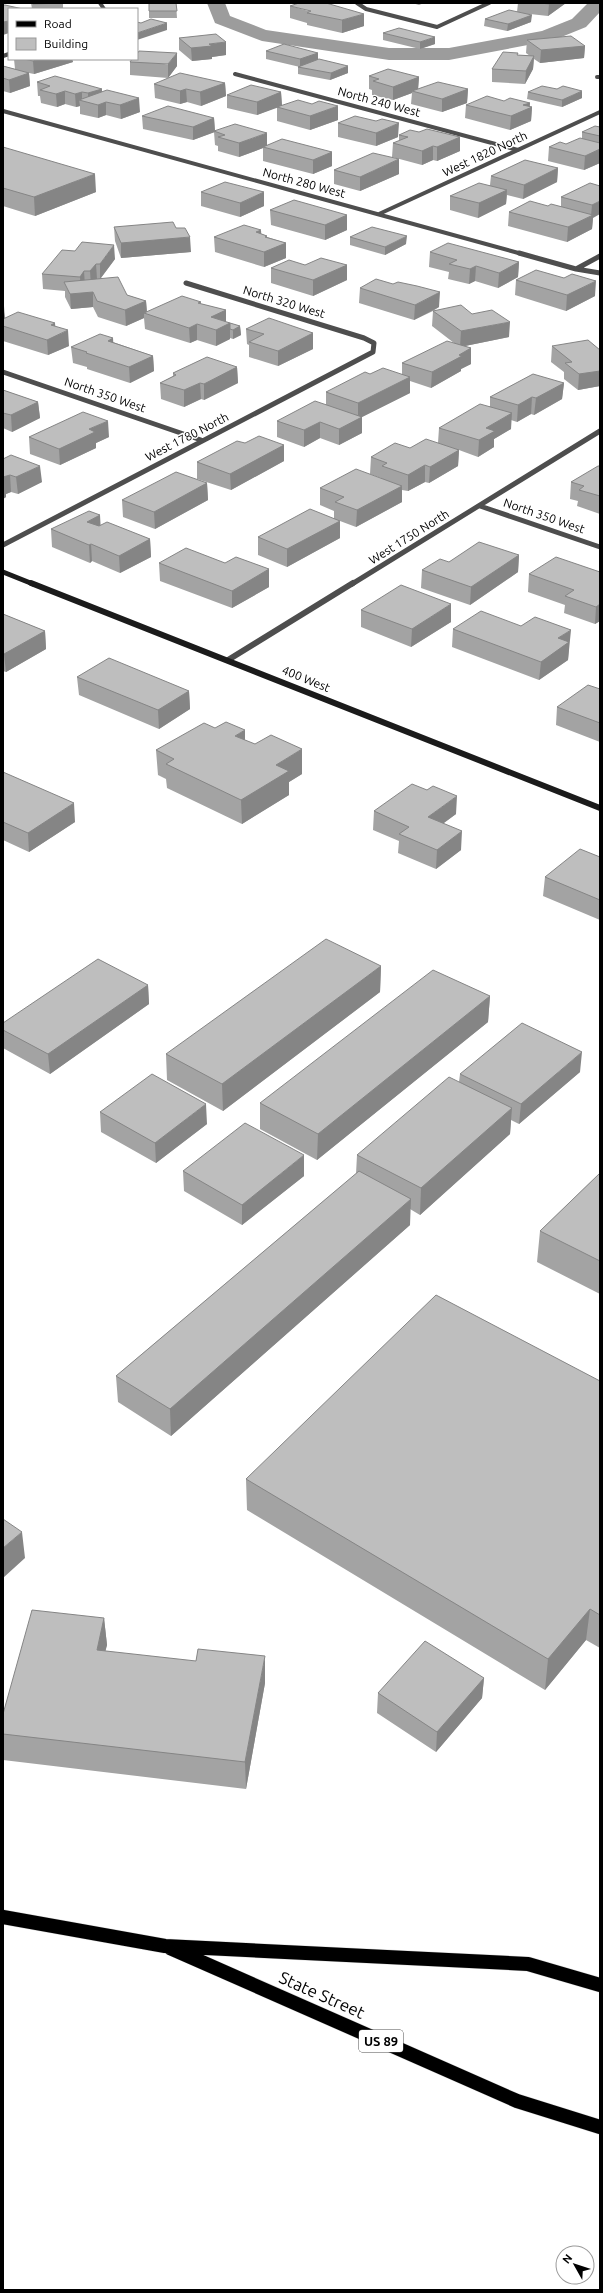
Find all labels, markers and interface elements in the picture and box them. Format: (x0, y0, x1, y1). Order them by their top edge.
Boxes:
legend (8, 8, 138, 60)
text: Road (44, 17, 72, 30)
text: Building (44, 37, 88, 50)
street label: North 240 West (336, 84, 422, 119)
street label: West 1820 North (440, 128, 529, 179)
street label: North 280 West (261, 165, 347, 200)
street label: North 320 West (242, 283, 327, 320)
street label: North 350 West (63, 375, 148, 415)
street label: West 1780 North (143, 410, 231, 463)
street label: North 350 West (502, 496, 587, 536)
street label: West 1750 North (366, 507, 451, 566)
street label: 400 West (280, 663, 332, 694)
street label: State Street (276, 1967, 368, 2022)
road number: US 89 (359, 2030, 403, 2052)
north arrow (555, 2245, 595, 2285)
text: N (560, 2252, 574, 2266)

